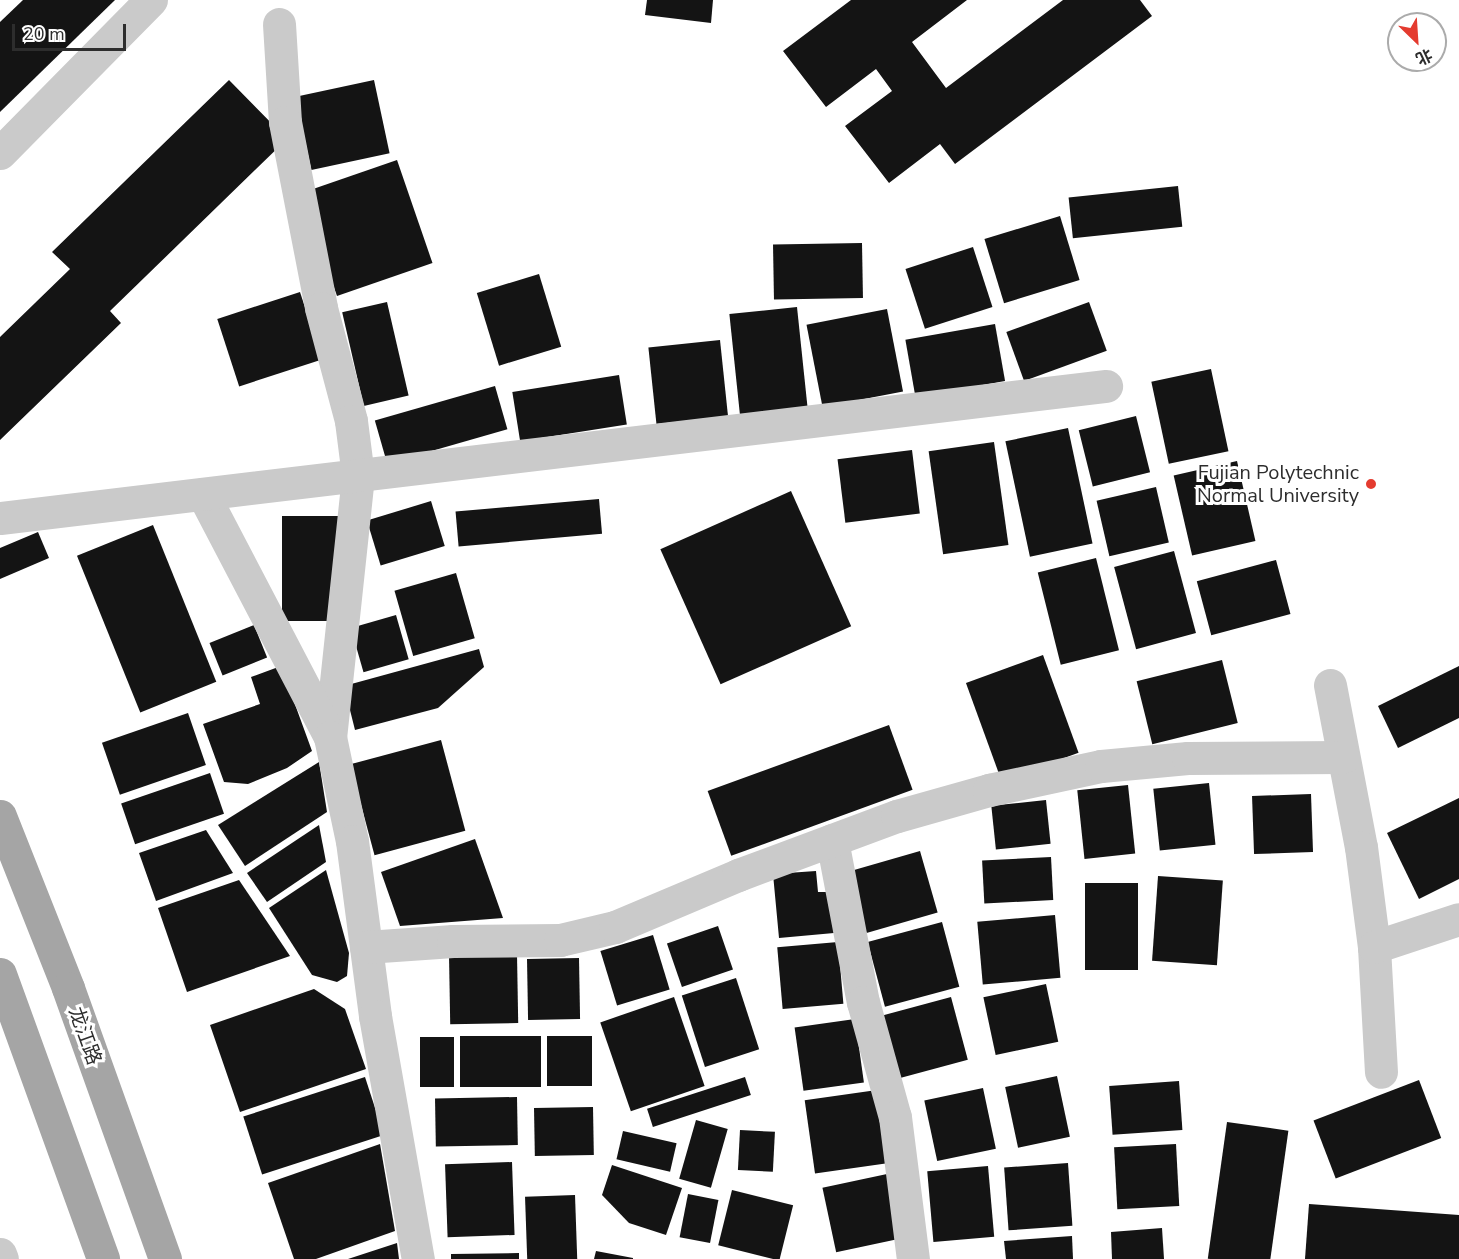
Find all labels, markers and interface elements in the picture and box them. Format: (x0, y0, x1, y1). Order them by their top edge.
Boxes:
scale bar (15, 12, 129, 50)
north arrow (1387, 12, 1447, 72)
text: 20 m (23, 22, 65, 46)
text: 北 (1412, 43, 1436, 70)
place label: Fujian Polytechnic Normal University (1197, 460, 1359, 507)
marker: Fujian Polytechnic Normal University (1364, 477, 1378, 491)
street label: 龙江路 (63, 1004, 107, 1068)

